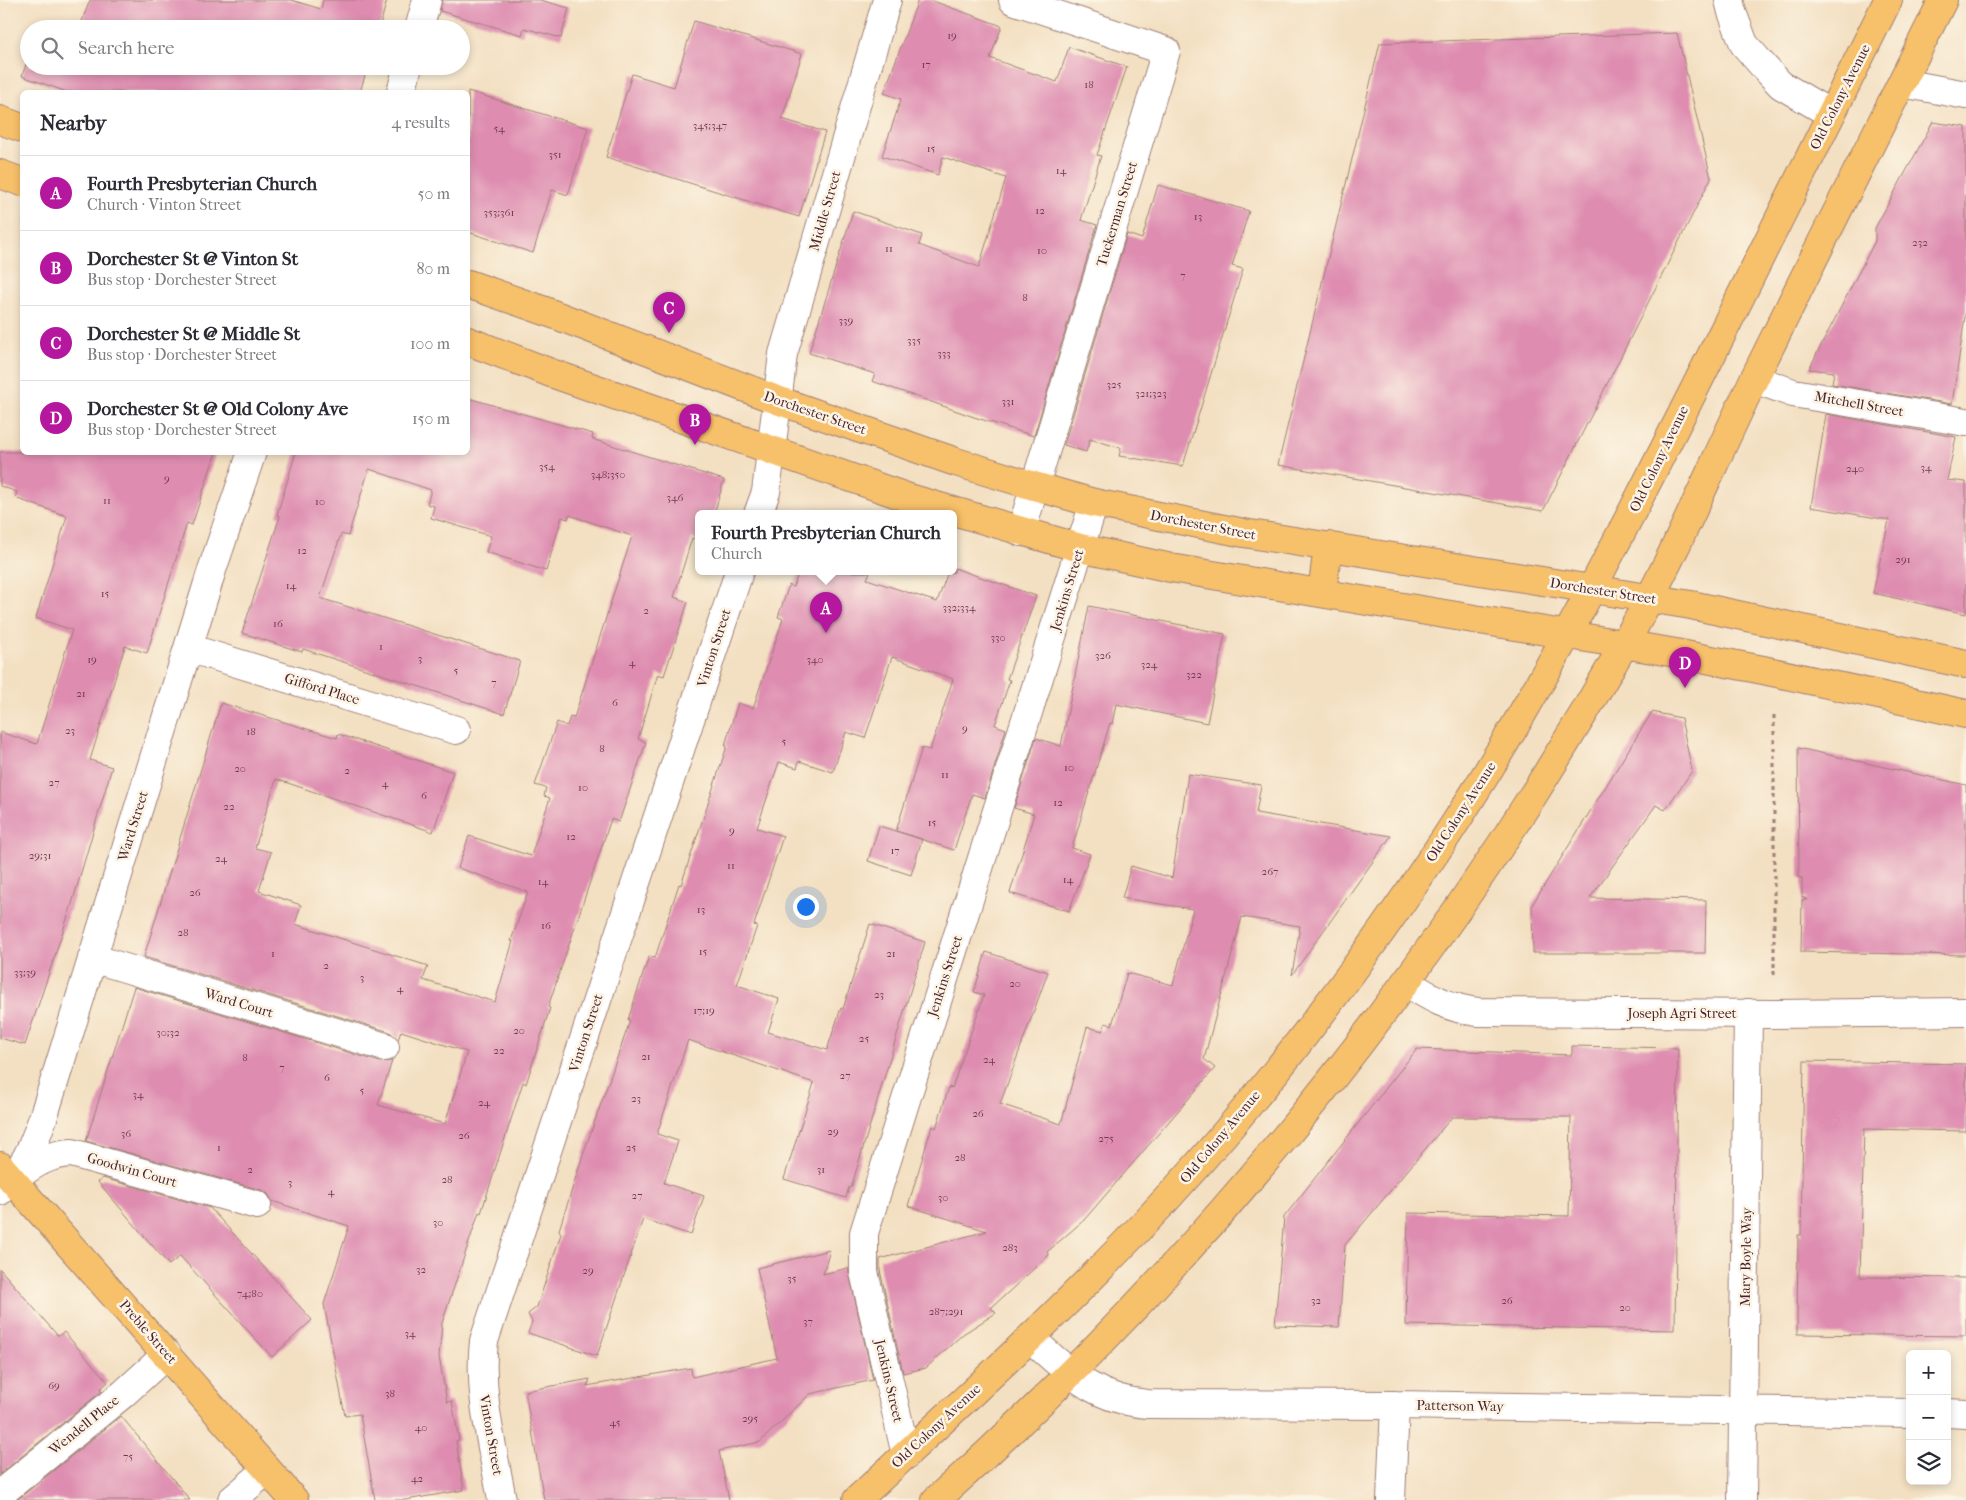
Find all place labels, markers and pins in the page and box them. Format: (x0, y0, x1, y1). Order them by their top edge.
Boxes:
pin: C (653, 292, 685, 333)
pin: B (679, 404, 711, 445)
pin: A (810, 592, 842, 633)
pin: D (1669, 647, 1701, 688)

